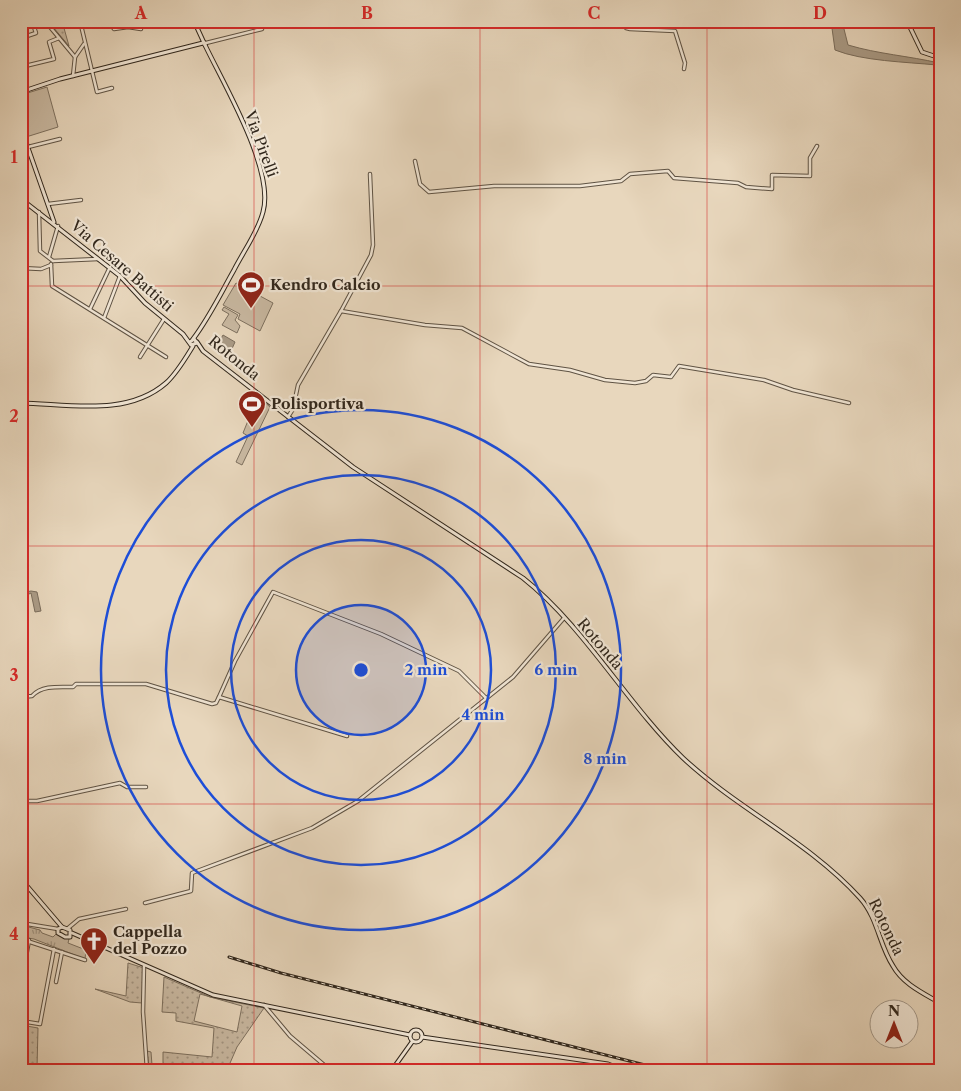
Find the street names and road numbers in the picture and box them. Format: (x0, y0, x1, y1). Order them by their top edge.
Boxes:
street label: Via Pirelli (240, 107, 282, 180)
street label: Via Cesare Battisti (66, 215, 178, 316)
street label: Rotonda (205, 331, 264, 384)
street label: Rotonda (574, 614, 627, 673)
street label: Rotonda (865, 895, 908, 958)

